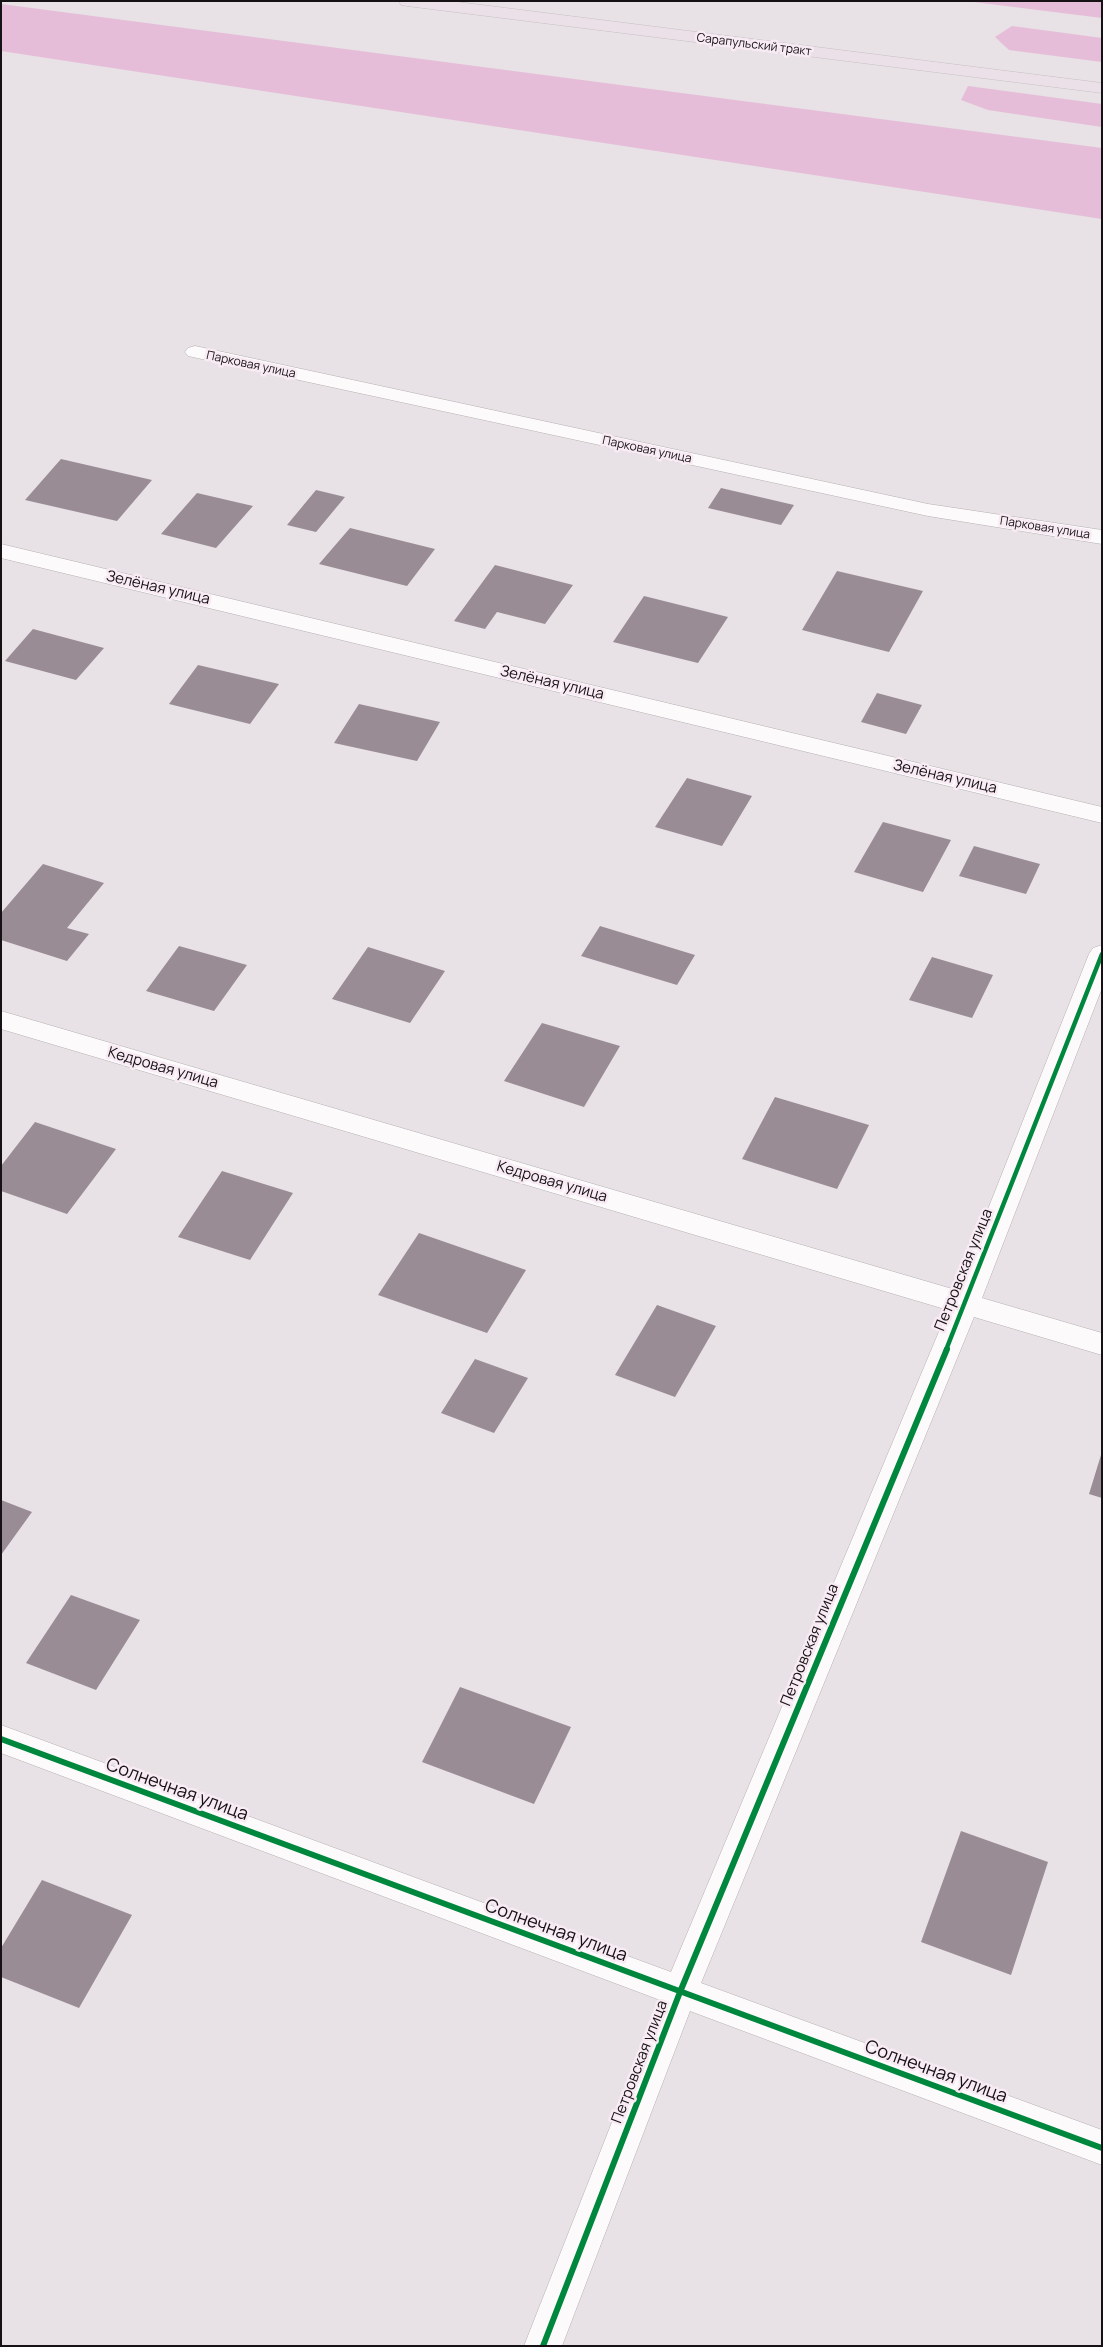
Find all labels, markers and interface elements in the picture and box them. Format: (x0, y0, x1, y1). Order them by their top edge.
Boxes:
street label: Сарапульский тракт (696, 31, 812, 59)
street label: Парковая улица (205, 348, 297, 382)
street label: Парковая улица (601, 433, 693, 467)
street label: Парковая улица (999, 514, 1091, 542)
street label: Зелёная улица (104, 567, 212, 609)
street label: Зелёная улица (498, 662, 606, 704)
street label: Зелёная улица (891, 756, 999, 798)
street label: Кедровая улица (106, 1044, 220, 1092)
street label: Кедровая улица (495, 1158, 609, 1206)
street label: Петровская улица (931, 1206, 997, 1334)
street label: Петровская улица (777, 1581, 843, 1709)
street label: Солнечная улица (103, 1754, 251, 1826)
street label: Солнечная улица (482, 1895, 630, 1967)
street label: Петровская улица (608, 1998, 672, 2126)
street label: Солнечная улица (862, 2036, 1010, 2108)

